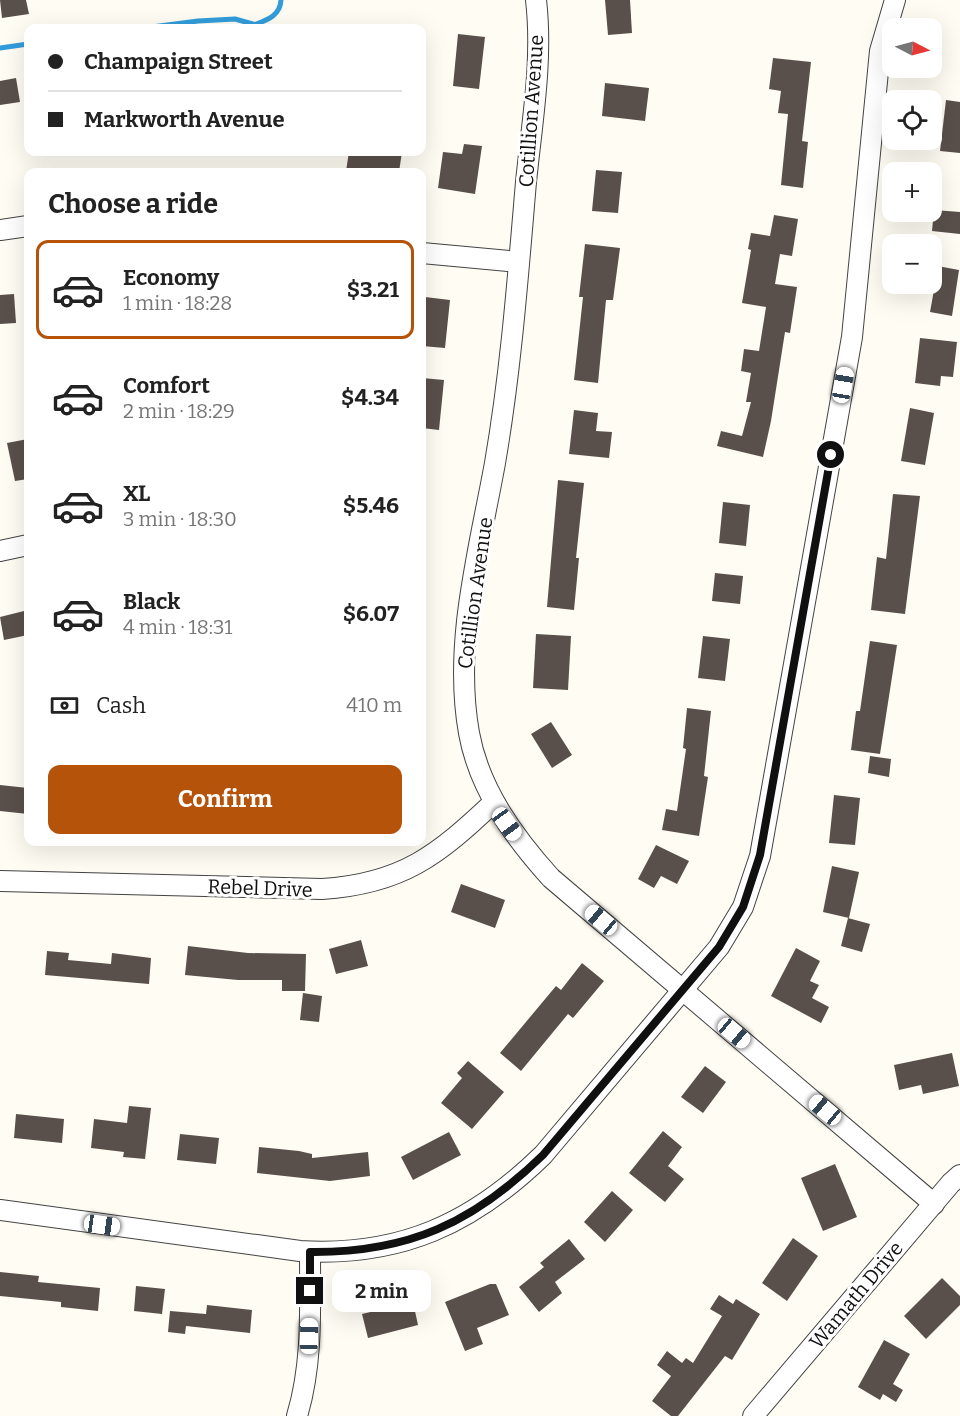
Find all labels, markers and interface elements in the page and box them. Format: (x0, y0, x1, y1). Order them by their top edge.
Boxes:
north arrow (882, 18, 942, 78)
map controls (882, 18, 942, 294)
street label: Cotillion Avenue (514, 34, 548, 188)
text: Champaign Street (84, 48, 273, 75)
button: locate (882, 90, 942, 150)
text: Markworth Avenue (84, 106, 284, 133)
button: + (882, 162, 942, 222)
text: Choose a ride (48, 188, 218, 220)
button: − (882, 234, 942, 294)
icon: car (51, 263, 105, 317)
text: Economy (123, 264, 219, 291)
text: $3.21 (347, 276, 399, 303)
text: 1 min · 18:28 (123, 291, 232, 315)
car (831, 366, 855, 404)
icon: car (51, 371, 105, 425)
text: Comfort (123, 372, 210, 399)
text: $4.34 (341, 384, 399, 411)
text: 2 min · 18:29 (123, 399, 235, 423)
route start (817, 441, 844, 468)
icon: car (51, 479, 105, 533)
text: XL (123, 480, 150, 507)
text: $5.46 (343, 492, 399, 519)
text: 3 min · 18:30 (123, 507, 237, 531)
street label: Cotillion Avenue (452, 516, 498, 670)
icon: car (51, 587, 105, 641)
text: Black (123, 588, 180, 615)
text: $6.07 (343, 600, 399, 627)
text: 4 min · 18:31 (123, 615, 232, 639)
icon: cash (48, 689, 81, 722)
text: Cash (96, 692, 146, 719)
text: 410 m (346, 693, 402, 717)
button: Confirm (48, 765, 402, 834)
car (489, 804, 525, 844)
street label: Rebel Drive (207, 874, 313, 902)
car (581, 902, 621, 938)
car (714, 1015, 754, 1051)
car (805, 1092, 845, 1128)
car (83, 1214, 121, 1236)
street label: Wamath Drive (804, 1237, 908, 1353)
callout: 2 min (331, 1270, 430, 1312)
route end (296, 1277, 323, 1304)
text: 2 min (355, 1279, 408, 1303)
car (300, 1318, 318, 1354)

